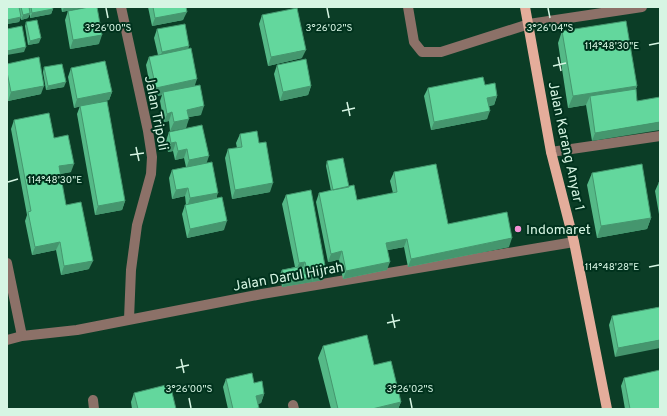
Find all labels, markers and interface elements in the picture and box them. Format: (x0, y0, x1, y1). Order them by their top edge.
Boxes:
text: 3°26'00"S (84, 22, 132, 35)
text: 3°26'02"S (306, 22, 352, 35)
text: 3°26'04"S (527, 22, 574, 35)
text: 114°48'30"E (585, 40, 639, 53)
street label: Jalan Tripoli (140, 74, 171, 152)
street label: Jalan Karang Anyar 1 (544, 80, 588, 212)
text: 114°48'30"E (28, 174, 82, 187)
place label: Indomaret (526, 222, 591, 239)
marker: Indomaret (513, 224, 523, 234)
street label: Jalan Darul Hijrah (232, 259, 345, 296)
text: 114°48'28"E (585, 261, 639, 274)
text: 3°26'00"S (165, 383, 213, 396)
text: 3°26'02"S (387, 383, 433, 396)

